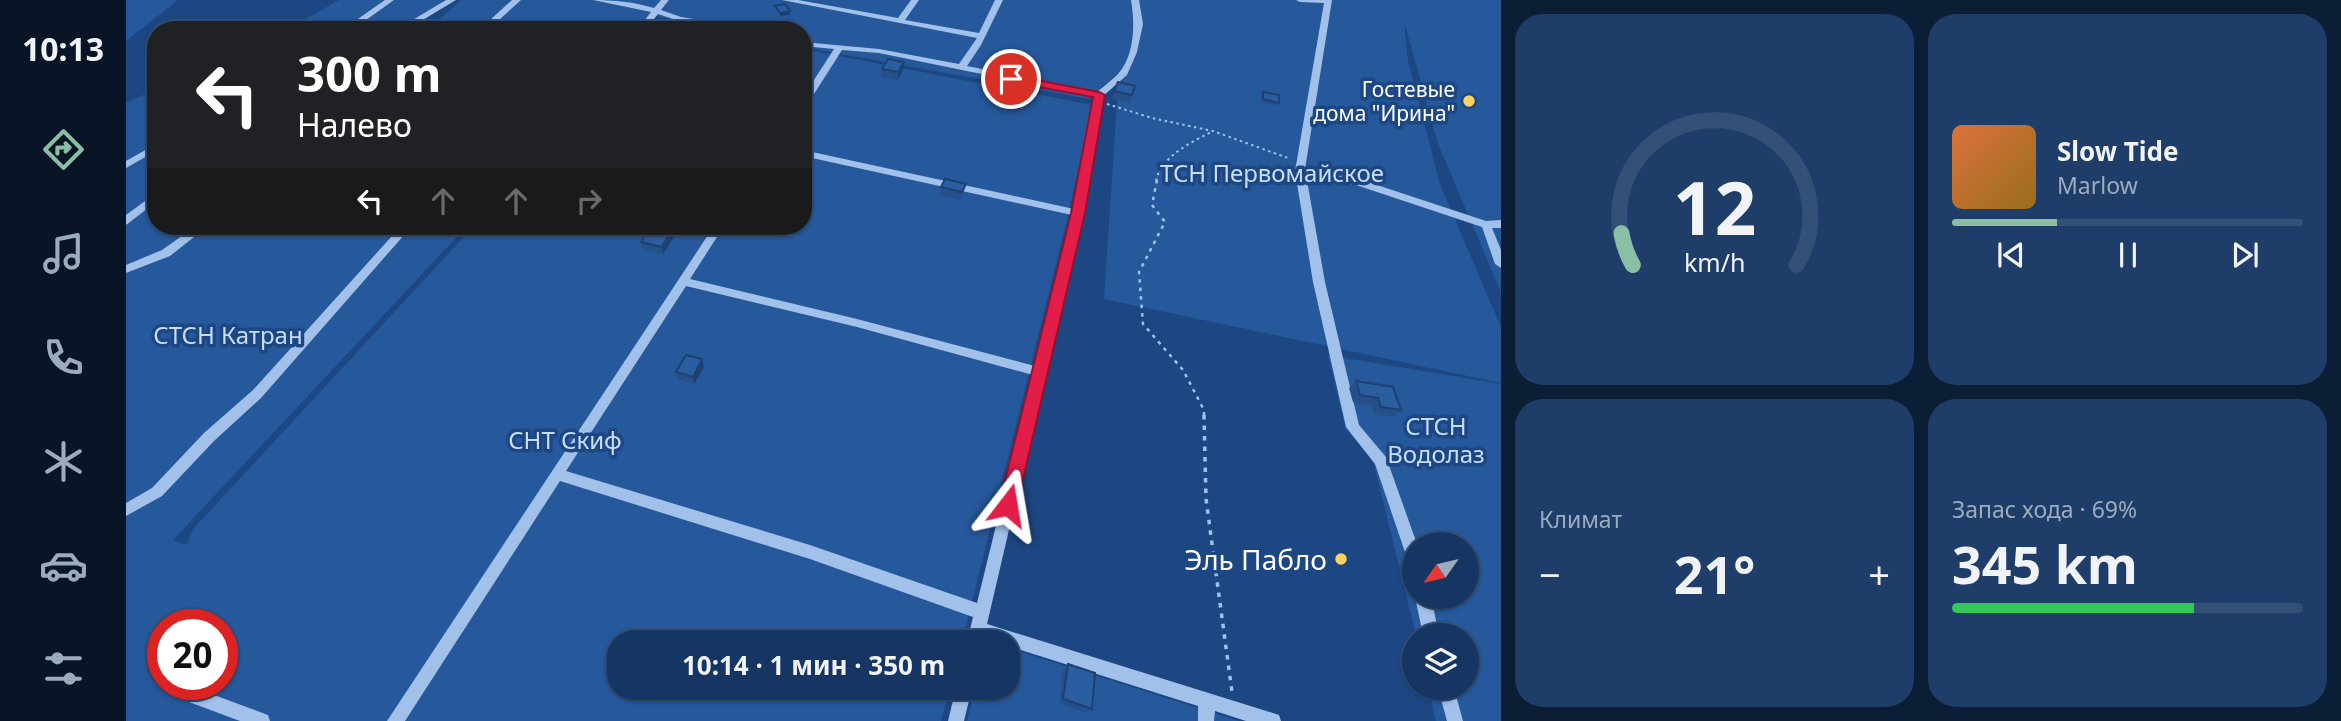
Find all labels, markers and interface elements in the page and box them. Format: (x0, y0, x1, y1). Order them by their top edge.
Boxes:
text: 10:13 (22, 27, 104, 70)
text: 300 m (297, 40, 442, 106)
icon: left (182, 49, 273, 140)
pin (981, 49, 1041, 109)
icon: arrive (992, 60, 1030, 98)
place label: Гостевые дома "Ирина" (1313, 75, 1455, 127)
marker: Гостевые дома "Ирина" (1461, 93, 1477, 109)
text: Налево (297, 103, 412, 146)
icon: directions (39, 125, 88, 174)
text: Slow Tide (2057, 133, 2179, 169)
park label: ТСН Первомайское (1160, 156, 1384, 189)
text: 12 (1673, 158, 1756, 257)
text: Marlow (2057, 169, 2138, 201)
icon: left (351, 182, 389, 220)
icon: ahead (424, 182, 462, 220)
icon: ahead (497, 182, 535, 220)
icon: right (570, 182, 608, 220)
icon: music (39, 229, 88, 278)
icon: previous (1992, 236, 2030, 274)
icon: pause (2109, 236, 2147, 274)
icon: next (2226, 236, 2264, 274)
text: km/h (1684, 245, 1745, 279)
park label: СТСН Катран (153, 318, 303, 351)
icon: phone (39, 333, 88, 382)
park label: СТСН Водолаз (1387, 409, 1485, 470)
park label: СНТ Скиф (508, 423, 622, 456)
icon: climate (39, 437, 88, 486)
position arrow (971, 468, 1045, 542)
text: Запас хода · 69% (1952, 493, 2137, 525)
text: Климат (1539, 503, 1622, 535)
text: 345 km (1952, 528, 2138, 599)
north arrow (1402, 532, 1479, 609)
map controls (1402, 532, 1479, 700)
text: 21° (1674, 538, 1755, 609)
place label: Эль Пабло (1184, 540, 1327, 578)
icon: car (39, 541, 88, 590)
text: − (1539, 548, 1561, 600)
text: + (1868, 548, 1890, 600)
marker: Эль Пабло (1333, 551, 1349, 567)
speed limit sign: 20 (147, 609, 238, 700)
button: layers (1402, 623, 1479, 700)
icon: filters (39, 644, 88, 693)
text: 10:14 · 1 мин · 350 m (682, 647, 945, 683)

